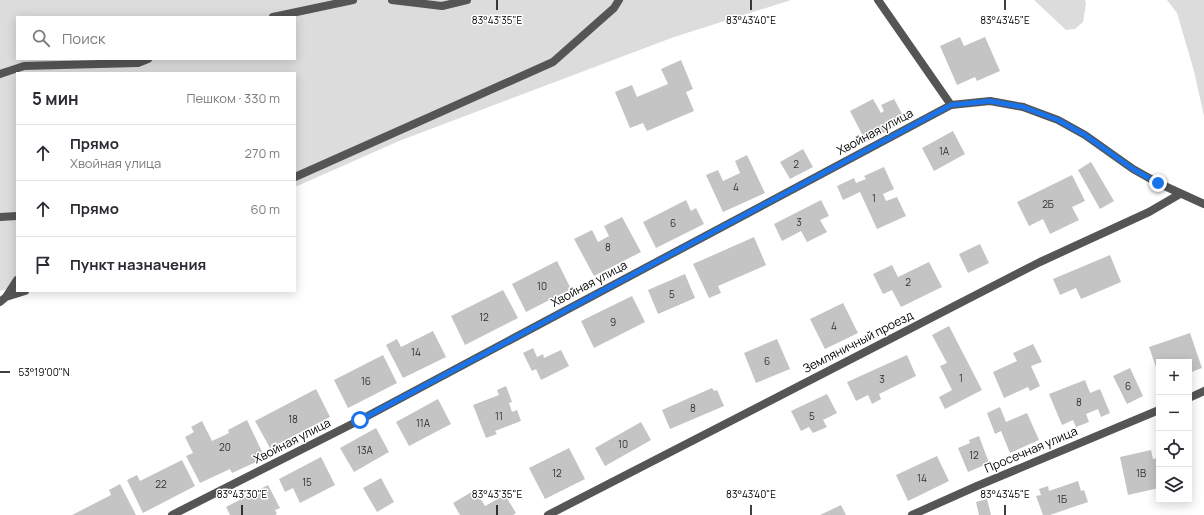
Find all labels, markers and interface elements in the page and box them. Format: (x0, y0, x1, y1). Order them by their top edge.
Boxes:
text: 83°43'35"E (472, 13, 522, 27)
text: 83°43'40"E (726, 13, 776, 27)
text: 83°43'45"E (980, 13, 1030, 27)
search box (16, 16, 296, 60)
icon: search (30, 27, 52, 49)
text: Поиск (62, 28, 106, 49)
text: 5 мин (32, 87, 79, 110)
text: Пешком · 330 m (186, 89, 280, 107)
street label: Хвойная улица (834, 104, 916, 159)
text: Прямо (70, 133, 119, 154)
icon: ahead (32, 142, 54, 164)
text: 270 m (245, 144, 280, 162)
house number: 1А (939, 144, 950, 158)
text: Хвойная улица (70, 154, 161, 172)
house number: 2 (793, 157, 799, 171)
route end (1149, 174, 1167, 192)
house number: 4 (733, 180, 739, 194)
house number: 1 (872, 191, 876, 205)
house number: 2Б (1042, 197, 1054, 211)
icon: ahead (32, 198, 54, 220)
text: Прямо (70, 198, 119, 219)
text: 60 m (250, 200, 280, 218)
house number: 3 (796, 215, 802, 229)
house number: 6 (670, 216, 676, 230)
house number: 8 (605, 240, 611, 254)
icon: arrive (32, 254, 54, 276)
text: Пункт назначения (70, 254, 206, 275)
street label: Хвойная улица (548, 256, 630, 311)
house number: 2 (905, 275, 911, 289)
house number: 10 (537, 279, 547, 293)
house number: 5 (669, 287, 675, 301)
street label: Земляничный проезд (800, 306, 916, 377)
house number: 12 (479, 310, 489, 324)
house number: 9 (610, 315, 616, 329)
house number: 4 (831, 319, 837, 333)
house number: 14 (411, 345, 421, 359)
house number: 6 (764, 354, 770, 368)
map controls (1156, 359, 1192, 503)
button: + (1156, 359, 1192, 395)
text: 53°19'00"N (18, 365, 70, 379)
house number: 1 (959, 371, 963, 385)
house number: 3 (879, 372, 885, 386)
house number: 16 (361, 374, 371, 388)
house number: 6 (1125, 379, 1131, 393)
house number: 8 (1076, 395, 1082, 409)
button: − (1156, 395, 1192, 431)
house number: 8 (690, 401, 696, 415)
house number: 11 (495, 409, 503, 423)
house number: 5 (809, 409, 815, 423)
route start (351, 411, 369, 429)
house number: 18 (288, 412, 298, 426)
street label: Хвойная улица (250, 414, 333, 467)
house number: 11А (416, 416, 431, 430)
street label: Просечная улица (982, 422, 1080, 477)
button: locate (1156, 431, 1192, 467)
house number: 10 (618, 437, 628, 451)
house number: 20 (219, 440, 231, 454)
house number: 13А (357, 443, 374, 457)
house number: 12 (969, 448, 979, 462)
house number: 12 (552, 466, 562, 480)
house number: 1В (1136, 466, 1146, 480)
button: layers (1156, 467, 1192, 503)
house number: 14 (917, 471, 927, 485)
house number: 15 (302, 475, 312, 489)
house number: 22 (155, 477, 167, 491)
text: 83°43'30"E (217, 487, 268, 501)
text: 83°43'35"E (472, 487, 522, 501)
text: 83°43'40"E (726, 487, 776, 501)
text: 83°43'45"E (980, 487, 1030, 501)
house number: 1Б (1057, 492, 1067, 506)

